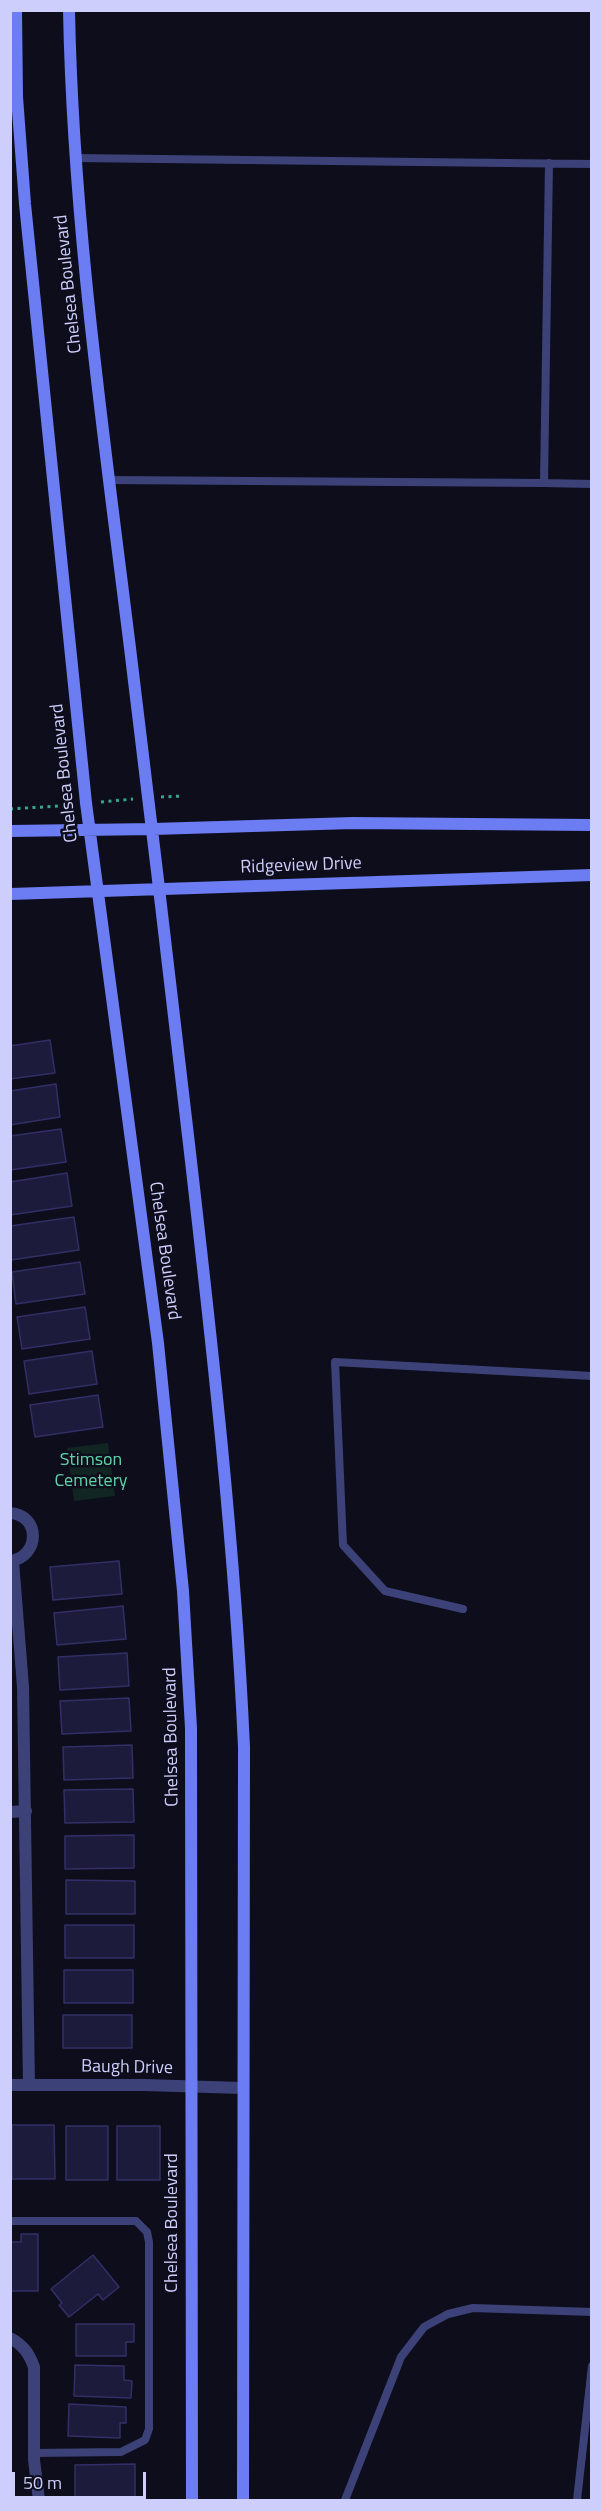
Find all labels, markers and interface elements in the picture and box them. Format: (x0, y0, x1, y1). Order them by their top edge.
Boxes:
street label: Chelsea Boulevard (51, 214, 87, 354)
street label: Chelsea Boulevard (47, 703, 83, 843)
street label: Ridgeview Drive (240, 853, 362, 879)
street label: Chelsea Boulevard (144, 1180, 184, 1322)
park label: Stimson Cemetery (54, 1450, 128, 1492)
street label: Chelsea Boulevard (160, 1667, 184, 1807)
street label: Baugh Drive (81, 2056, 173, 2080)
street label: Chelsea Boulevard (162, 2153, 184, 2293)
scale bar (15, 2460, 148, 2498)
text: 50 m (23, 2469, 62, 2496)

